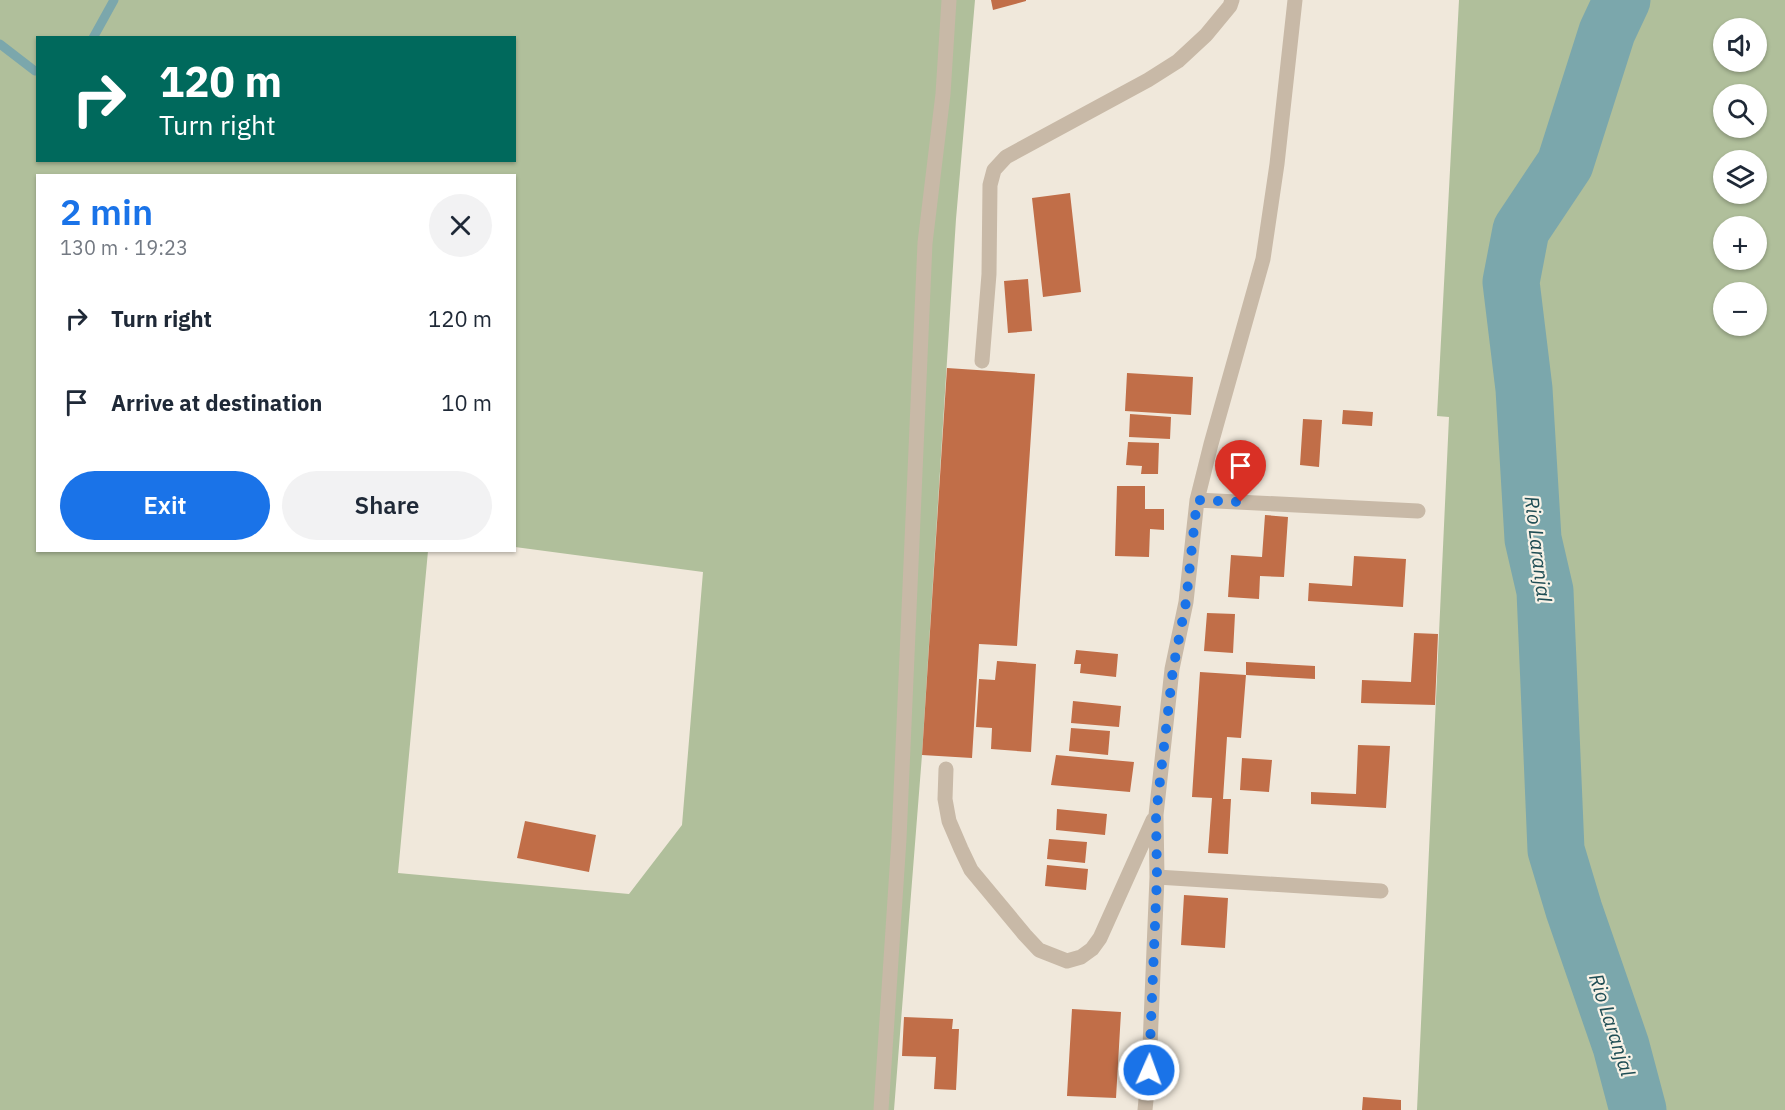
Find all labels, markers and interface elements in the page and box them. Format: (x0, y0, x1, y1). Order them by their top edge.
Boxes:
map controls (1713, 18, 1767, 336)
button: sound (1713, 18, 1767, 72)
text: 120 m (159, 54, 282, 109)
icon: right (60, 60, 138, 138)
button: search (1713, 84, 1767, 138)
text: Turn right (159, 107, 276, 142)
button: layers (1713, 150, 1767, 204)
text: 2 min (60, 188, 153, 235)
button: close (429, 194, 492, 257)
button: + (1713, 216, 1767, 270)
text: 130 m · 19:23 (60, 234, 188, 261)
button: − (1713, 282, 1767, 336)
icon: right (60, 302, 93, 335)
text: Turn right (111, 304, 212, 333)
text: 120 m (428, 304, 492, 333)
icon: arrive (60, 386, 93, 419)
text: Arrive at destination (111, 388, 322, 417)
text: 10 m (441, 388, 492, 417)
pin (1215, 440, 1266, 502)
icon: arrive (1224, 449, 1257, 482)
button: Exit (60, 471, 270, 540)
button: Share (282, 471, 492, 540)
water label: Rio Laranjal (1519, 494, 1558, 604)
water label: Rio Laranjal (1583, 970, 1642, 1080)
position arrow (1117, 1038, 1181, 1102)

